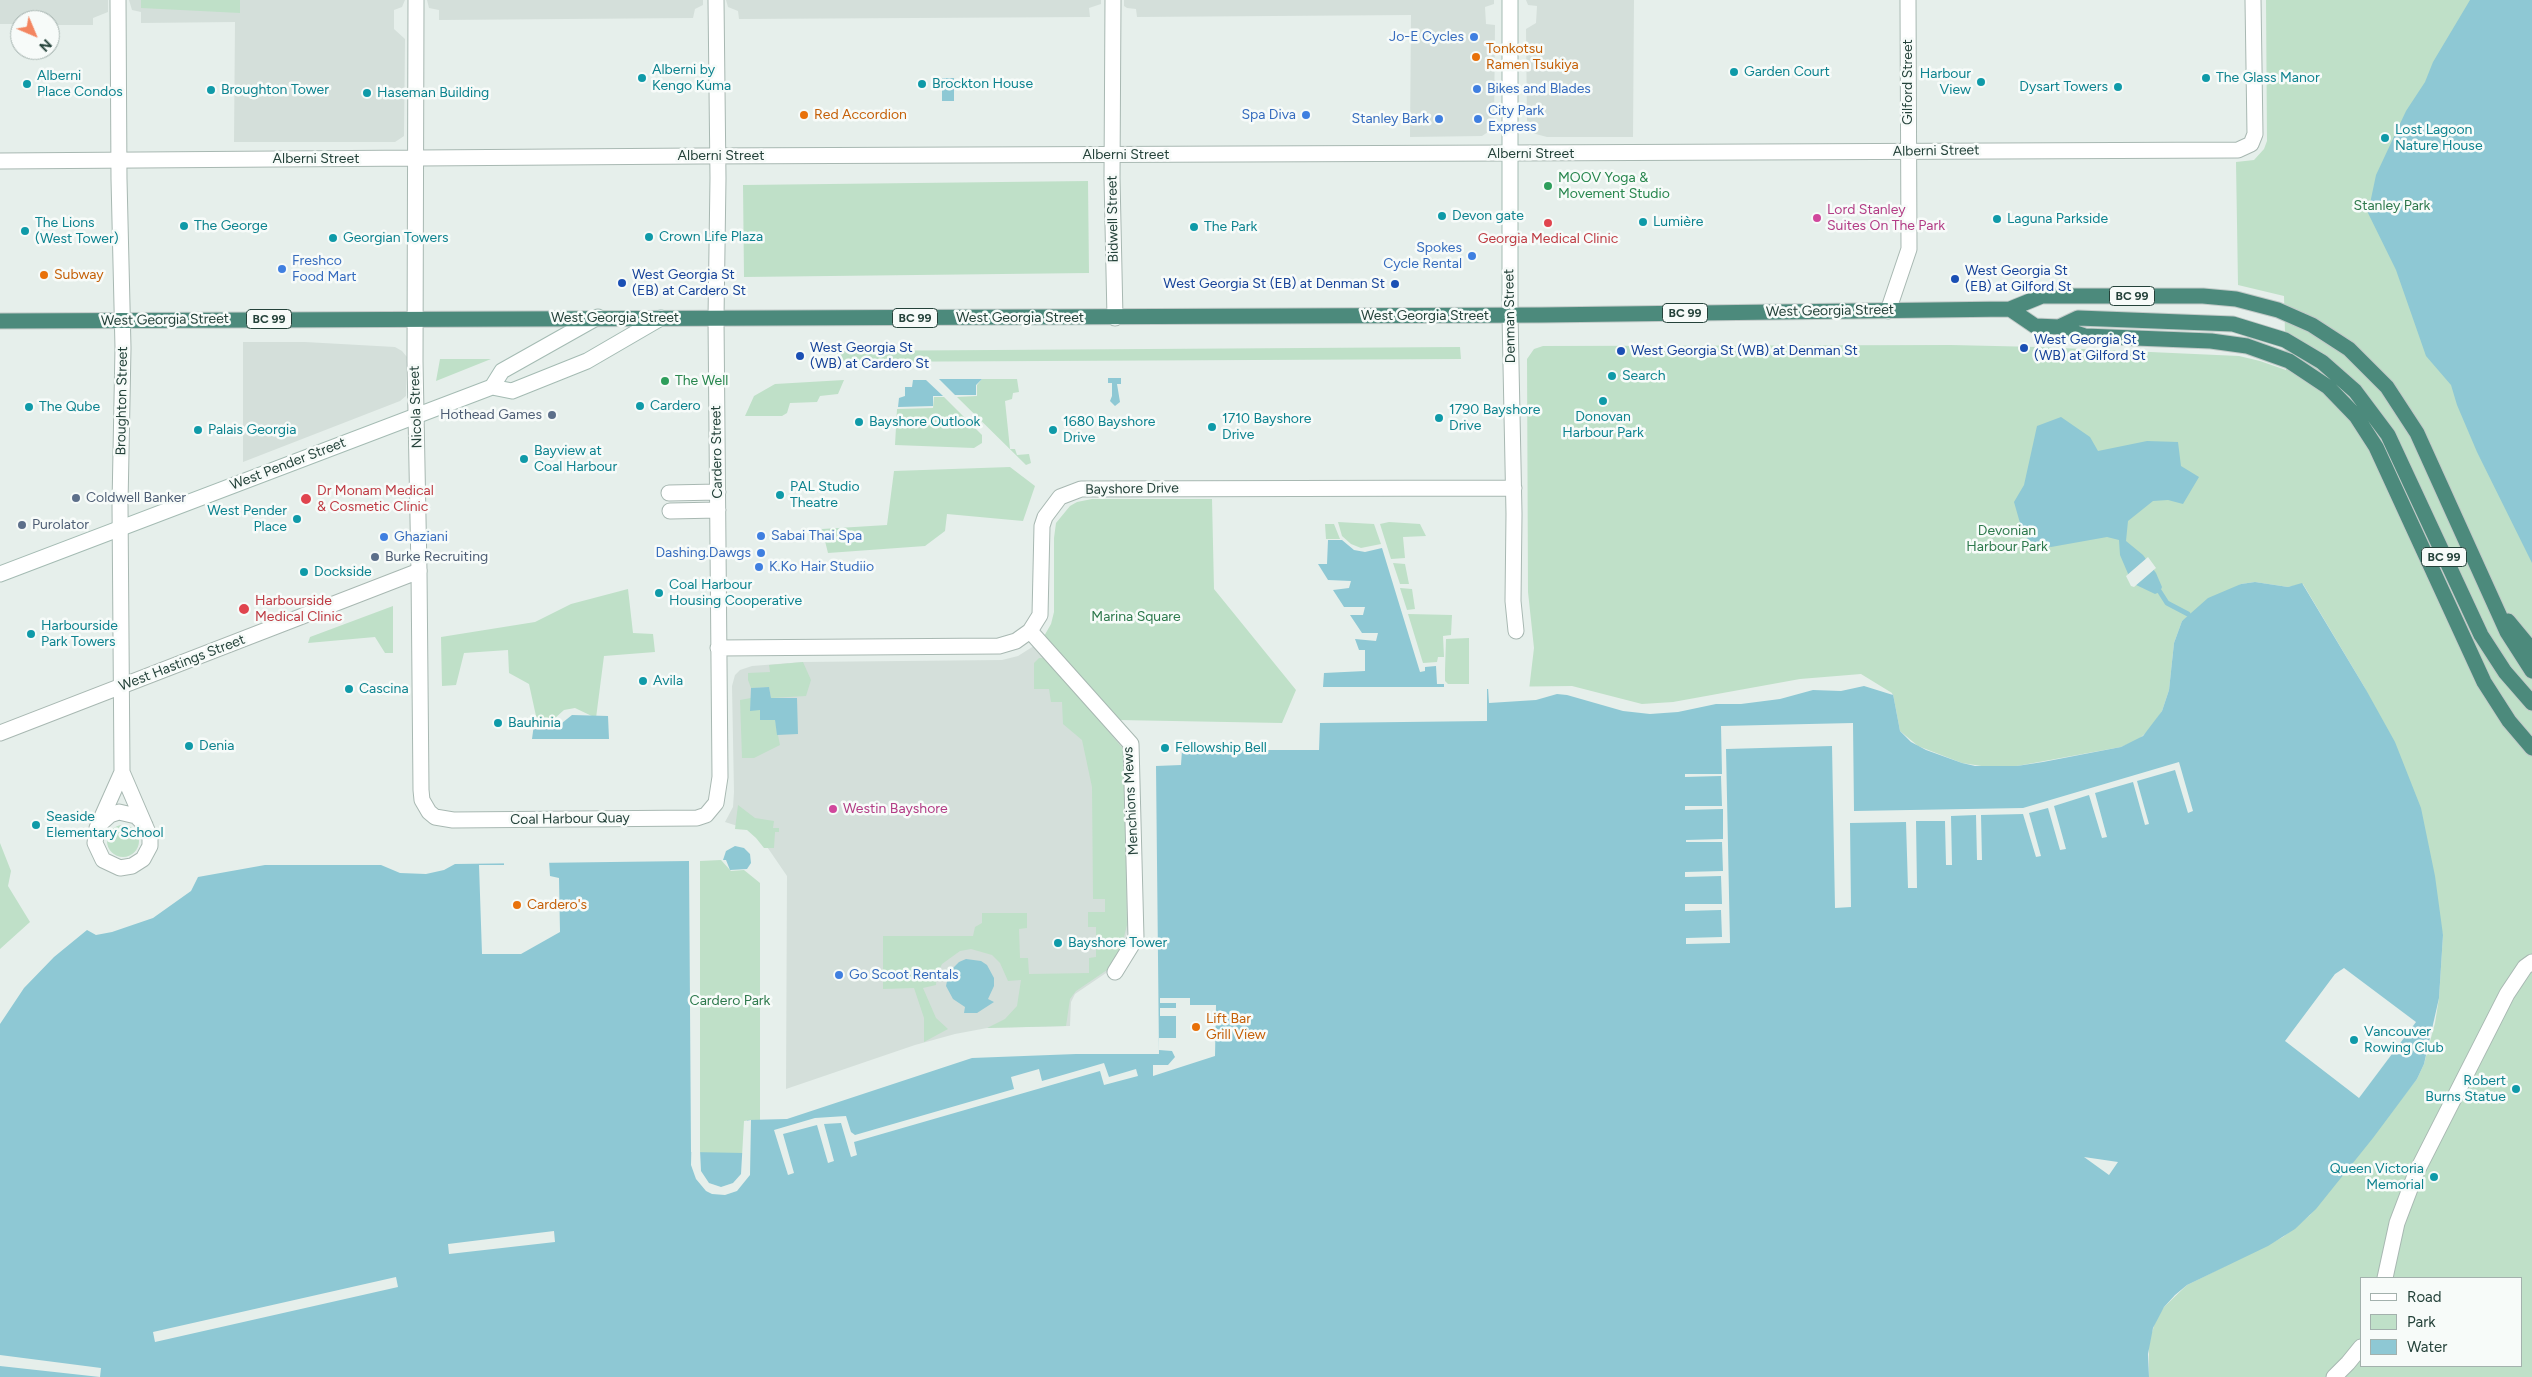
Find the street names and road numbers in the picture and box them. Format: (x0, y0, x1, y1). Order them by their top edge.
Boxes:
street label: Gilford Street (1900, 39, 1916, 125)
street label: Alberni Street (1892, 142, 1980, 160)
street label: Alberni Street (1488, 146, 1574, 162)
street label: Alberni Street (1083, 147, 1169, 163)
street label: Alberni Street (678, 148, 764, 164)
street label: Alberni Street (273, 151, 359, 167)
street label: Bidwell Street (1104, 175, 1122, 263)
street label: Denman Street (1501, 269, 1519, 363)
road number: BC 99 (2110, 286, 2154, 306)
street label: West Georgia Street (1766, 301, 1894, 321)
road number: BC 99 (1662, 304, 1708, 322)
road number: BC 99 (892, 308, 938, 328)
street label: West Georgia Street (1361, 308, 1489, 324)
street label: West Georgia Street (101, 310, 229, 330)
road number: BC 99 (246, 310, 292, 328)
street label: West Georgia Street (551, 310, 679, 326)
street label: West Georgia Street (956, 310, 1084, 326)
street label: Broughton Street (113, 346, 131, 456)
street label: Nicola Street (406, 365, 426, 449)
street label: Cardero Street (708, 405, 726, 499)
street label: West Pender Street (228, 434, 348, 494)
street label: Bayshore Drive (1085, 480, 1179, 498)
road number: BC 99 (2422, 548, 2466, 566)
street label: West Hastings Street (117, 631, 247, 695)
street label: Menchions Mews (1120, 746, 1142, 856)
street label: Coal Harbour Quay (510, 810, 630, 828)

